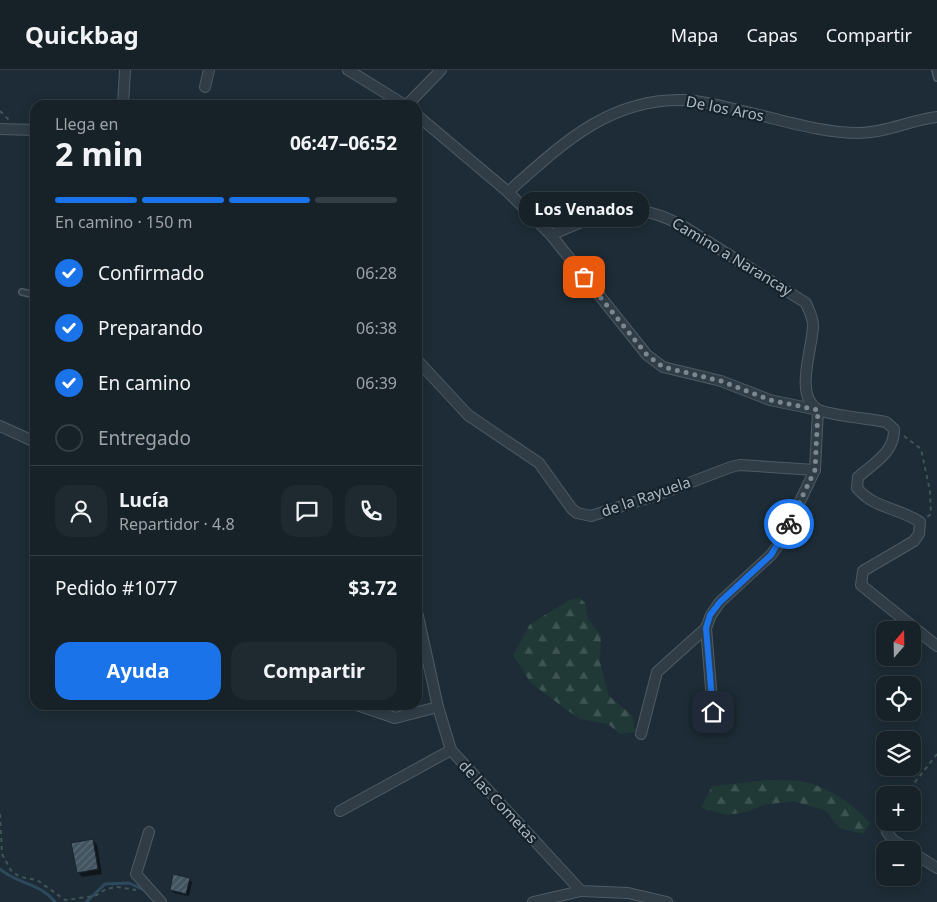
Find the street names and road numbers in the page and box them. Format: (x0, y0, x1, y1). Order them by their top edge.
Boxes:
street label: De los Aros (684, 91, 766, 125)
street label: Camino a Narancay (669, 212, 797, 300)
street label: de la Rayuela (598, 471, 693, 521)
street label: de las Cometas (455, 755, 543, 847)

